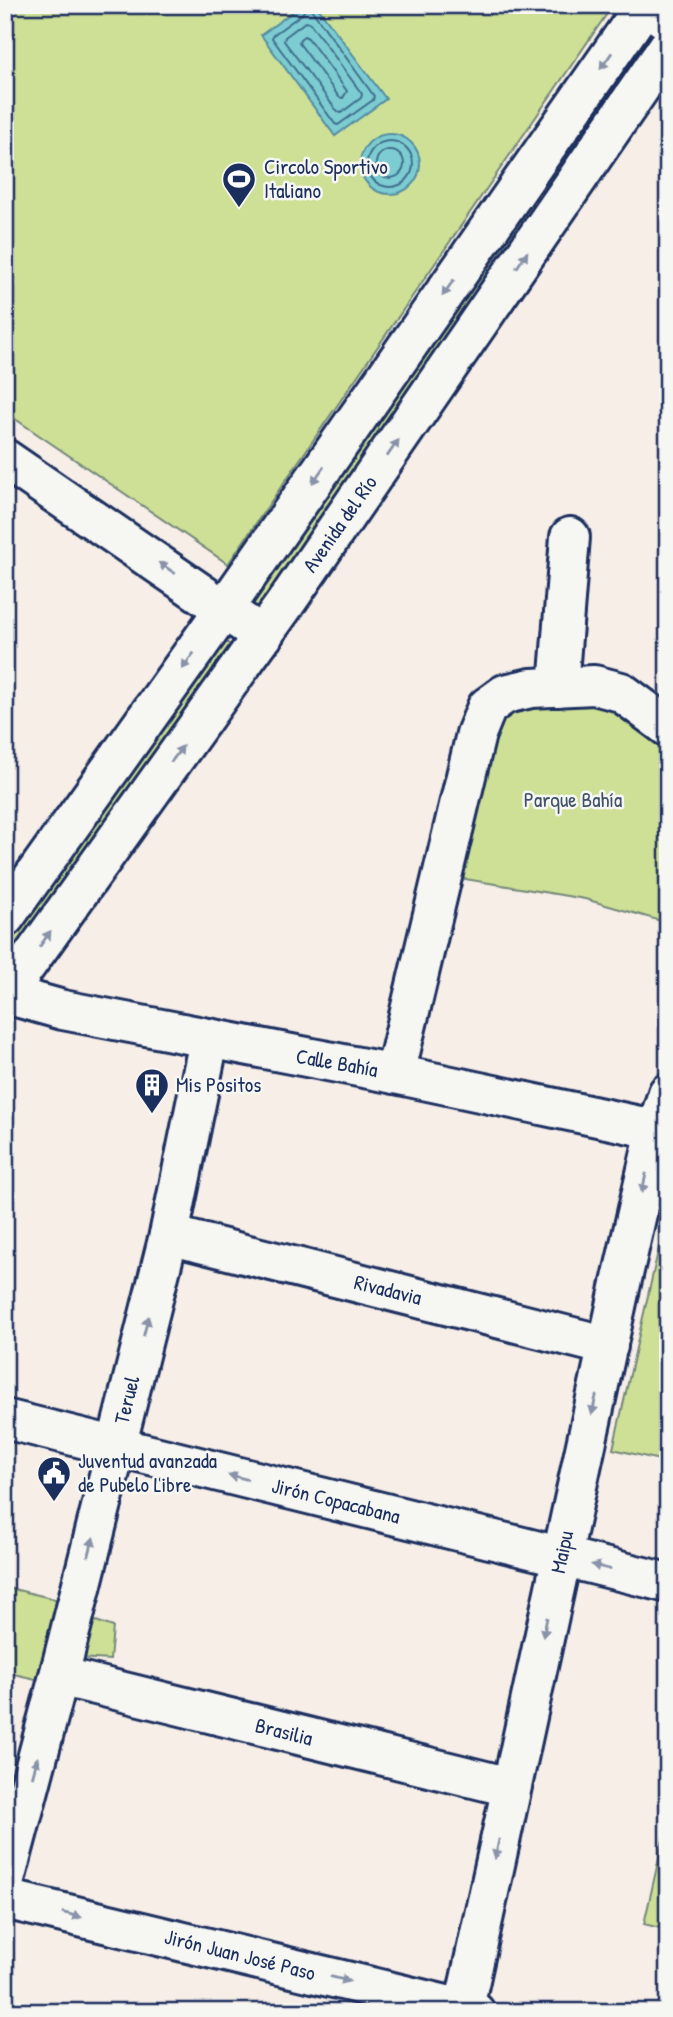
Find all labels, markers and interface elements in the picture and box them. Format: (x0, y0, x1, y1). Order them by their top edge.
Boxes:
one-way arrow (599, 52, 613, 70)
place label: Circolo Sportivo Italiano (264, 152, 388, 205)
sports icon: Circolo Sportivo Italiano (220, 160, 258, 209)
one-way arrow (515, 251, 528, 270)
one-way arrow (441, 279, 455, 297)
one-way arrow (386, 439, 400, 457)
one-way arrow (311, 466, 325, 484)
street label: Avenida del Río (296, 469, 384, 578)
one-way arrow (157, 562, 177, 575)
one-way arrow (181, 652, 195, 670)
one-way arrow (170, 745, 184, 763)
park label: Parque Bahía (524, 785, 622, 814)
one-way arrow (38, 930, 52, 948)
street label: Calle Bahía (294, 1041, 380, 1084)
building icon: Mis Positos (133, 1066, 171, 1115)
place label: Mis Positos (176, 1070, 261, 1099)
one-way arrow (638, 1172, 649, 1194)
street label: Rivadavia (351, 1267, 425, 1312)
one-way arrow (141, 1315, 152, 1337)
street label: Teruel (107, 1372, 147, 1427)
one-way arrow (589, 1394, 600, 1416)
place label: Juventud avanzada de Pubelo Libre (78, 1446, 217, 1499)
public building icon: Juventud avanzada de Pubelo Libre (35, 1454, 73, 1503)
one-way arrow (227, 1471, 249, 1482)
street label: Jirón Copacabana (269, 1471, 403, 1530)
street label: Maipu (543, 1527, 580, 1576)
one-way arrow (86, 1536, 97, 1558)
one-way arrow (590, 1561, 612, 1572)
one-way arrow (540, 1616, 551, 1638)
street label: Brasilia (252, 1710, 316, 1753)
one-way arrow (30, 1755, 41, 1777)
one-way arrow (492, 1838, 503, 1860)
one-way arrow (61, 1910, 83, 1921)
street label: Jirón Juan José Paso (162, 1922, 319, 1987)
one-way arrow (330, 1974, 352, 1985)

